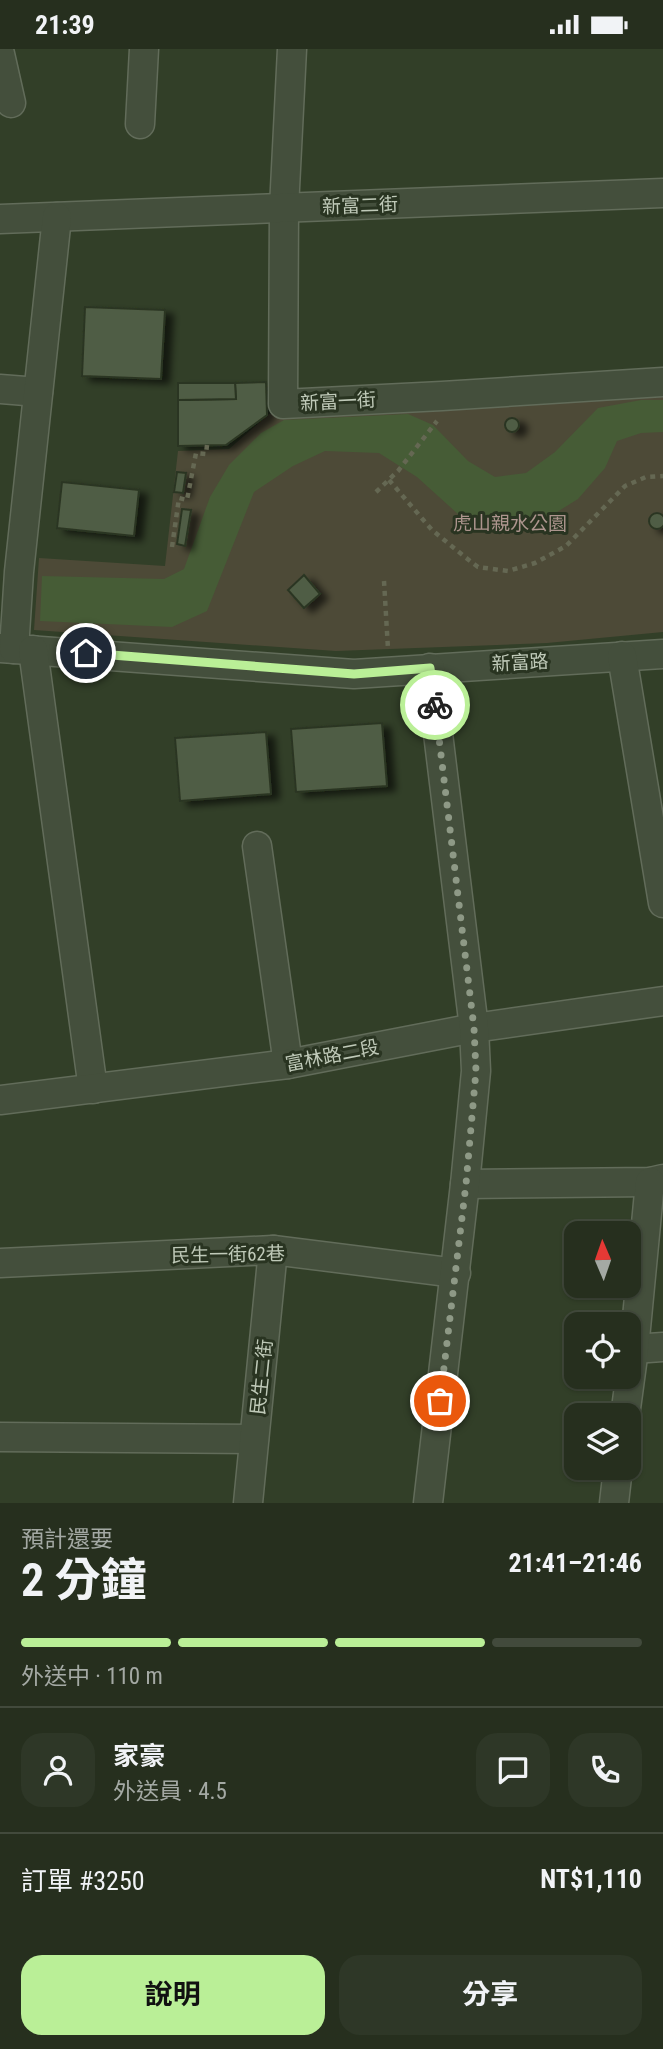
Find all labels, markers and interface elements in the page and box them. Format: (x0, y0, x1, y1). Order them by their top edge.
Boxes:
text: 21:39 (35, 10, 95, 40)
street label: 新富二街 (322, 193, 398, 218)
street label: 新富一街 (299, 388, 377, 415)
park label: 虎山親水公園 (453, 512, 567, 535)
pin (56, 623, 116, 683)
icon: home (67, 634, 105, 672)
street label: 新富路 (491, 650, 549, 675)
courier (400, 670, 470, 740)
icon: bike (416, 686, 454, 724)
street label: 富林路二段 (283, 1035, 381, 1076)
north arrow (564, 1221, 640, 1299)
map controls (564, 1221, 641, 1480)
street label: 民生一街62巷 (171, 1242, 285, 1267)
button: locate (564, 1312, 641, 1389)
street label: 民生二街 (246, 1338, 277, 1416)
pin (410, 1371, 470, 1431)
icon: bag (421, 1382, 459, 1420)
button: layers (564, 1403, 641, 1480)
text: 預計還要 (21, 1526, 113, 1553)
text: 21:41–21:46 (508, 1548, 642, 1578)
text: 2 分鐘 (21, 1553, 147, 1607)
text: 外送中 · 110 m (21, 1663, 163, 1690)
button: person (21, 1733, 95, 1807)
button: chat (476, 1733, 550, 1807)
button: phone (568, 1733, 642, 1807)
text: 家豪 (113, 1741, 165, 1771)
text: 外送員 · 4.5 (113, 1778, 227, 1805)
text: NT$1,110 (540, 1864, 642, 1894)
text: 訂單 #3250 (21, 1866, 145, 1896)
button: 說明 (21, 1955, 325, 2035)
button: 分享 (339, 1955, 642, 2035)

